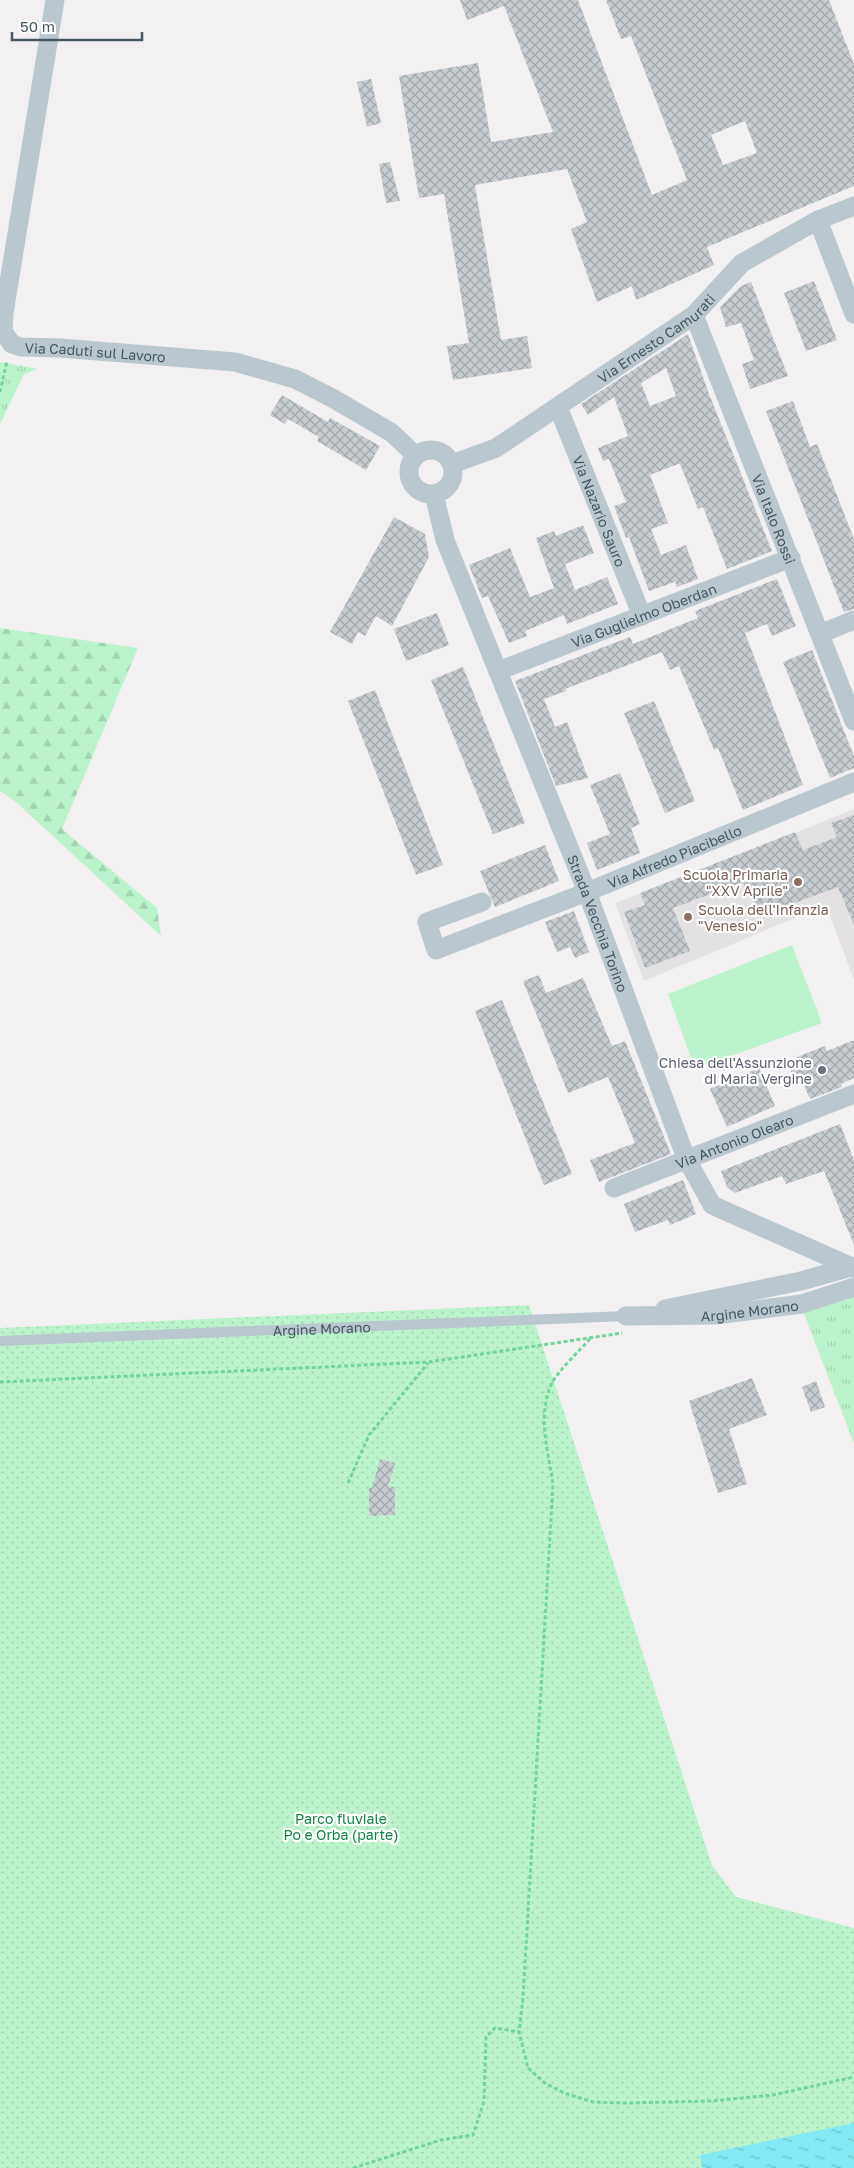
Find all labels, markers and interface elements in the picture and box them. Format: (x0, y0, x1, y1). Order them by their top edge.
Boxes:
scale bar (12, 10, 142, 42)
text: 50 m (20, 17, 55, 35)
street label: Via Ernesto Camurati (594, 290, 718, 386)
street label: Via Caduti sul Lavoro (24, 339, 166, 365)
street label: Via Nazario Sauro (570, 453, 630, 569)
street label: Via Italo Rossi (749, 471, 800, 566)
street label: Via Guglielmo Oberdan (568, 579, 719, 651)
street label: Via Alfredo Piacibello (605, 821, 744, 891)
street label: Strada Vecchia Torino (564, 852, 632, 994)
place label: Scuola Primaria "XXV Aprile" (683, 866, 788, 899)
marker: Scuola Primaria "XXV Aprile" (792, 876, 804, 888)
place label: Scuola dell'Infanzia "Venesio" (698, 901, 829, 934)
marker: Scuola dell'Infanzia "Venesio" (682, 911, 694, 923)
place label: Chiesa dell'Assunzione di Maria Vergine (659, 1054, 812, 1087)
marker: Chiesa dell'Assunzione di Maria Vergine (816, 1064, 828, 1076)
street label: Via Antonio Olearo (673, 1110, 796, 1172)
street label: Argine Morano (701, 1296, 799, 1324)
street label: Argine Morano (272, 1318, 371, 1339)
park label: Parco fluviale Po e Orba (parte) (283, 1810, 399, 1843)

